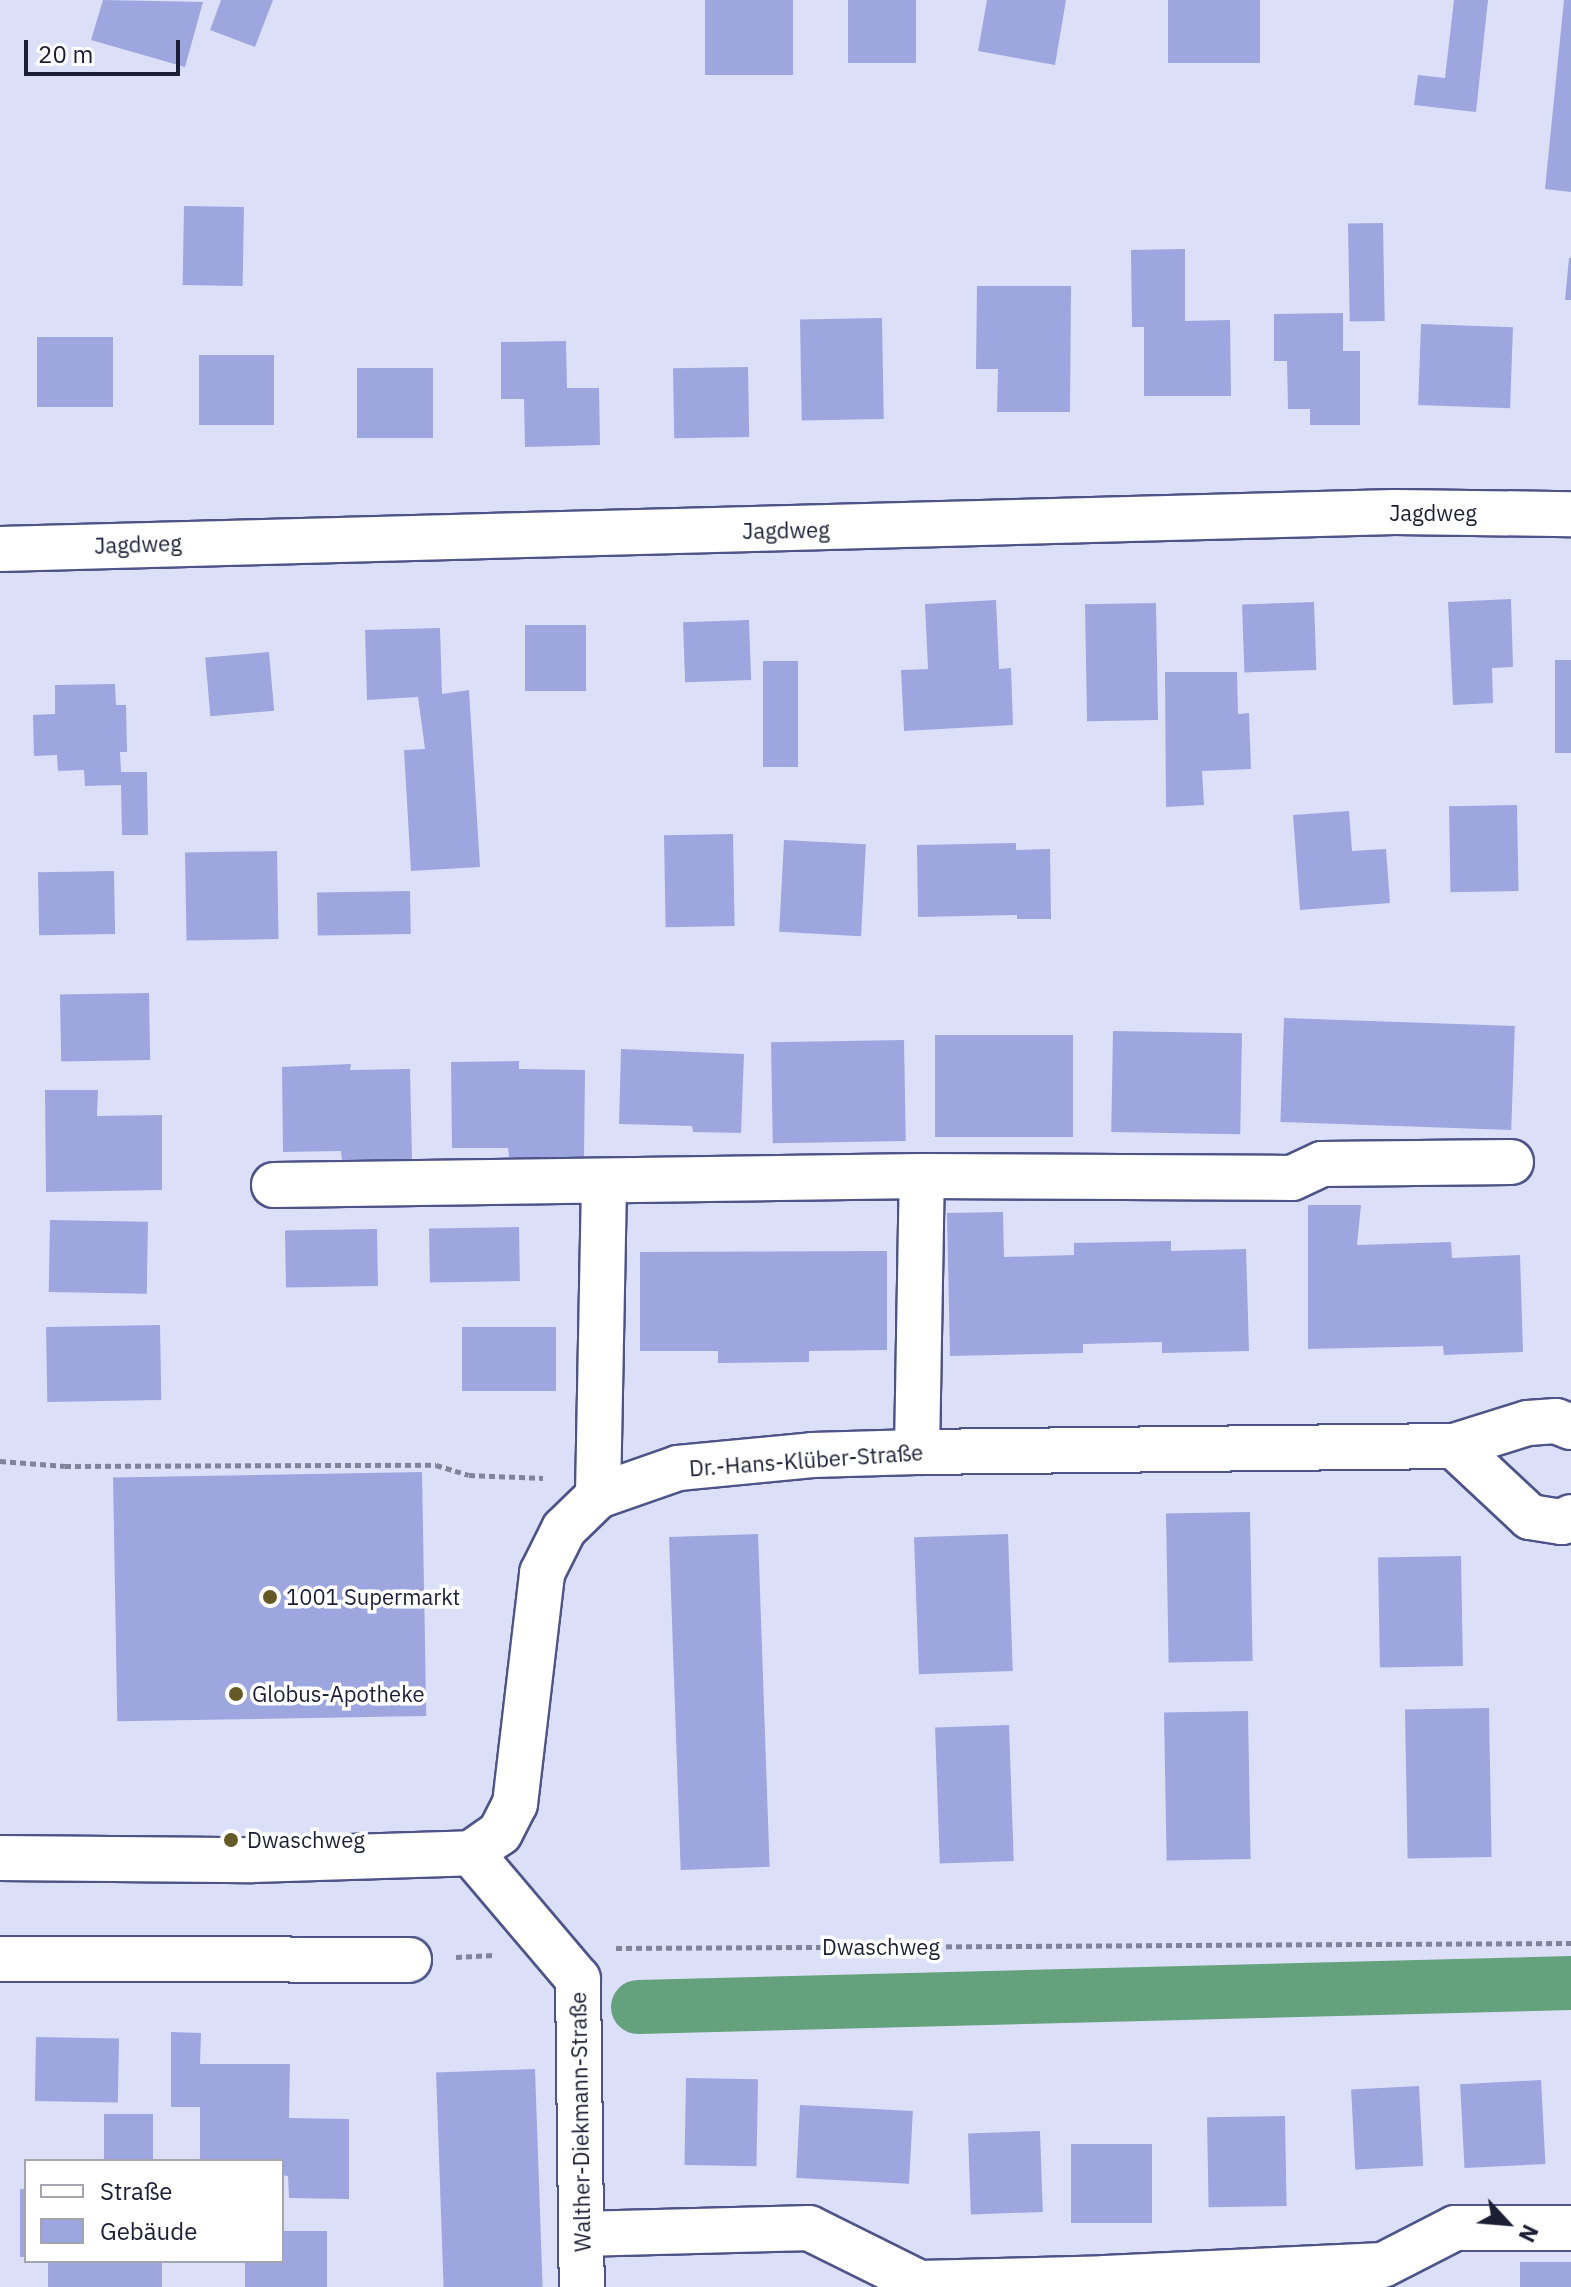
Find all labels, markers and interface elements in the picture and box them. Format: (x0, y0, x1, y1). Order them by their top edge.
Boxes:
scale bar (28, 24, 184, 74)
text: 20 m (38, 38, 93, 70)
street label: Jagdweg (1389, 500, 1477, 526)
street label: Jagdweg (742, 516, 830, 544)
street label: Jagdweg (94, 529, 182, 559)
street label: Dr.-Hans-Klüber-Straße (688, 1439, 924, 1481)
place label: 1001 Supermarkt (286, 1584, 460, 1610)
marker: 1001 Supermarkt (261, 1588, 279, 1606)
place label: Globus-Apotheke (252, 1681, 424, 1707)
marker: Globus-Apotheke (227, 1685, 245, 1703)
place label: Dwaschweg (247, 1827, 365, 1853)
marker: Dwaschweg (222, 1831, 240, 1849)
street label: Dwaschweg (822, 1934, 940, 1960)
street label: Walther-Diekmann-Straße (565, 1992, 595, 2252)
legend (24, 2159, 284, 2263)
text: Straße (100, 2175, 172, 2207)
north arrow (1467, 2183, 1547, 2263)
text: Gebäude (100, 2215, 197, 2247)
text: N (1512, 2220, 1546, 2247)

